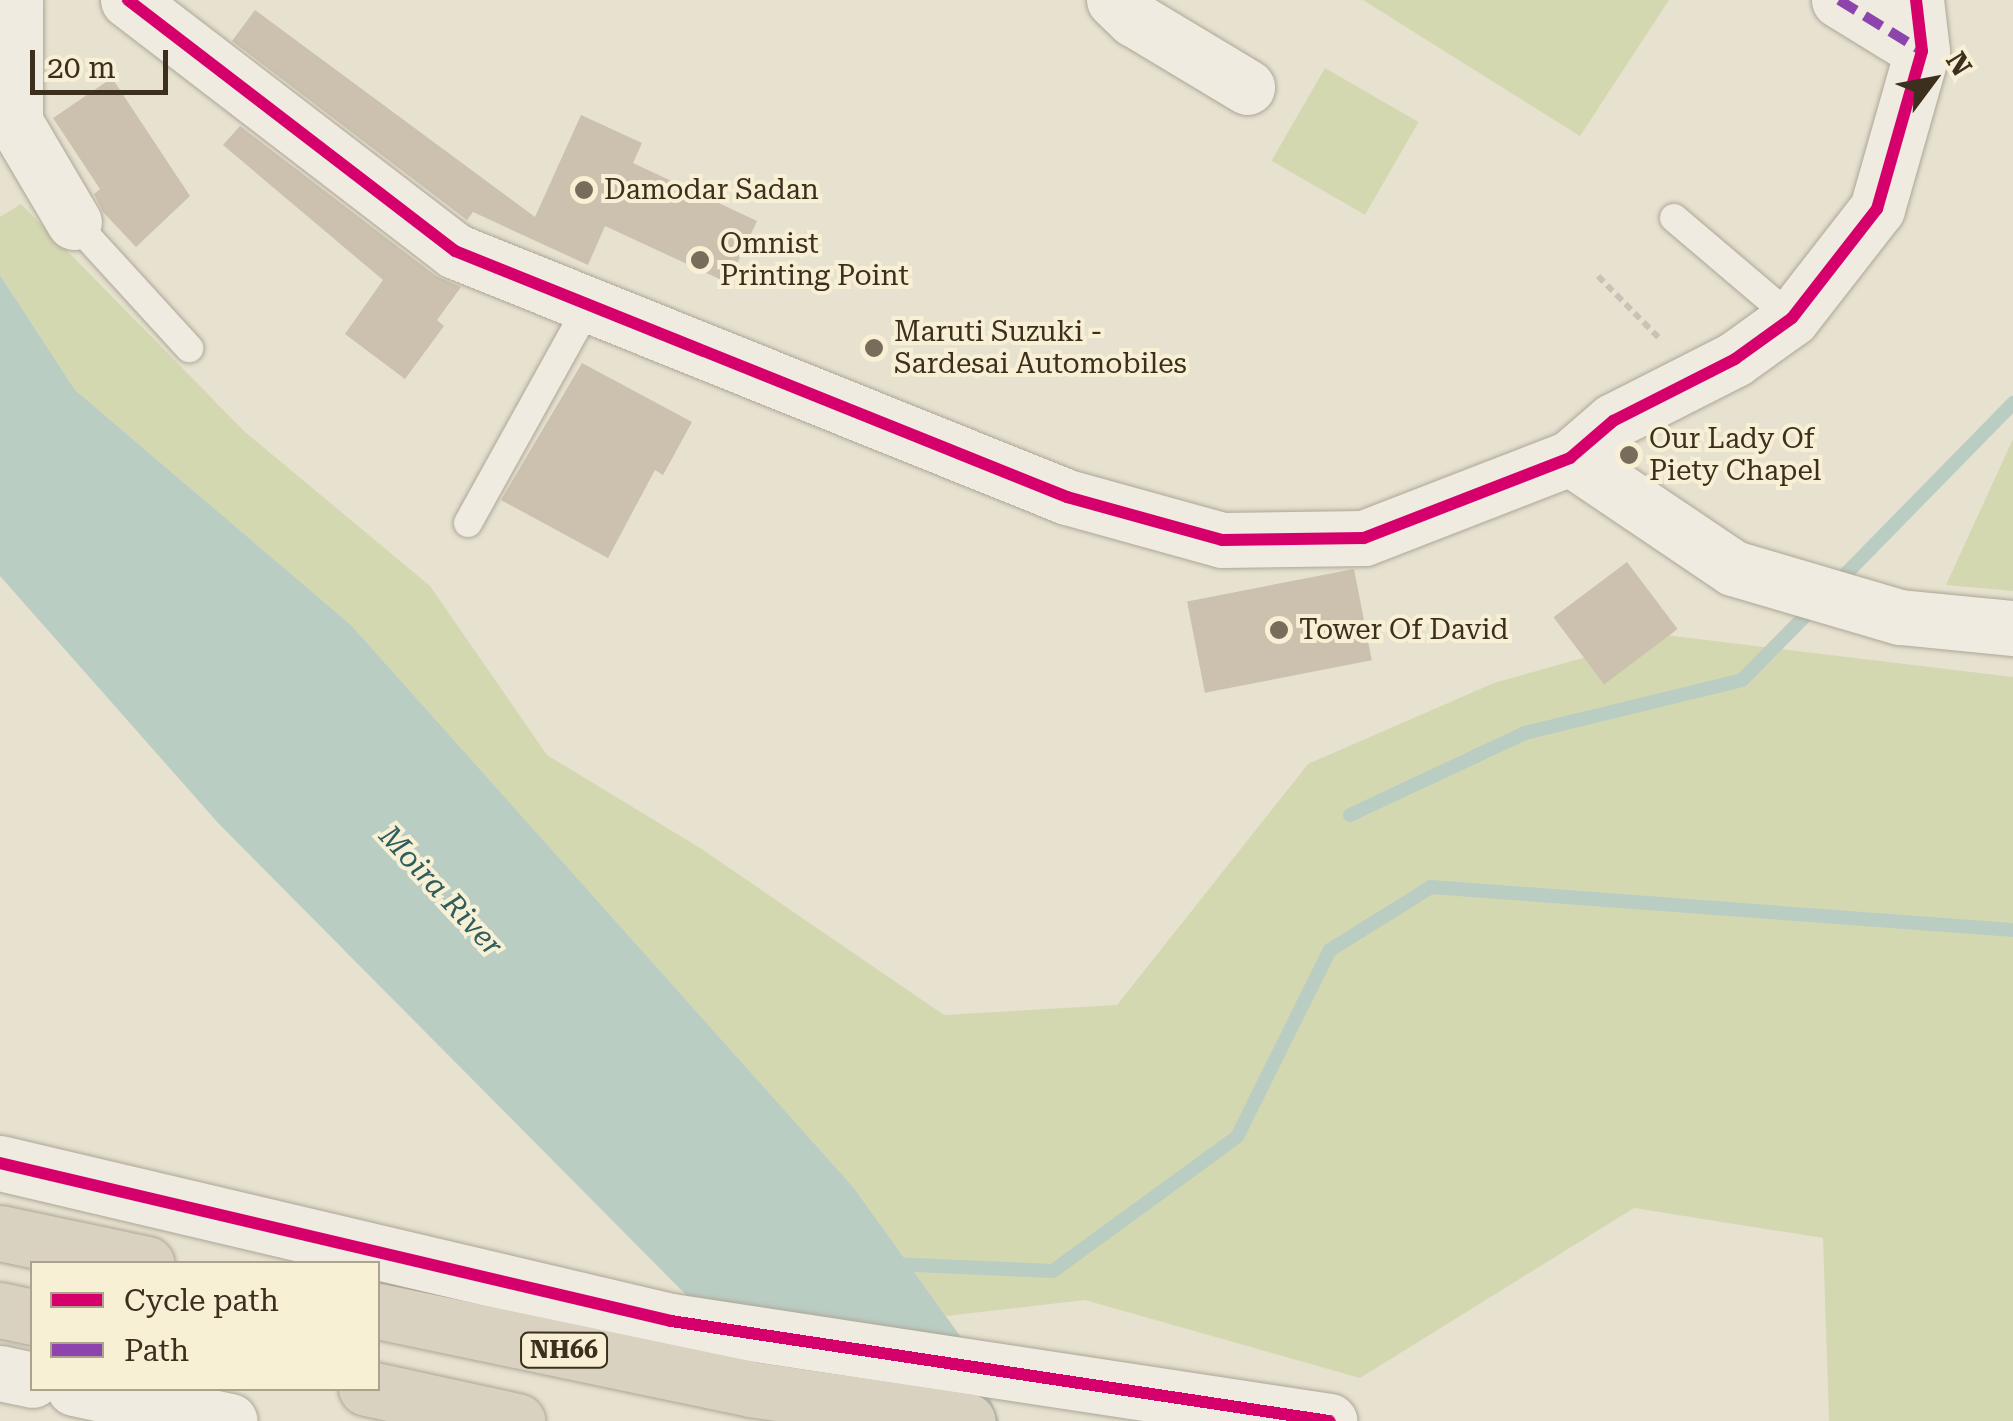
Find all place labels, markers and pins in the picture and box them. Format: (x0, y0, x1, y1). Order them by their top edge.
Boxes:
place label: Damodar Sadan (604, 173, 819, 207)
marker: Damodar Sadan (573, 179, 595, 201)
place label: Omnist Printing Point (720, 227, 909, 293)
marker: Omnist Printing Point (689, 249, 711, 271)
place label: Maruti Suzuki - Sardesai Automobiles (894, 315, 1187, 381)
marker: Maruti Suzuki - Sardesai Automobiles (863, 337, 885, 359)
place label: Our Lady Of Piety Chapel (1649, 422, 1821, 488)
marker: Our Lady Of Piety Chapel (1618, 444, 1640, 466)
place label: Tower Of David (1299, 613, 1508, 647)
marker: Tower Of David (1268, 619, 1290, 641)

